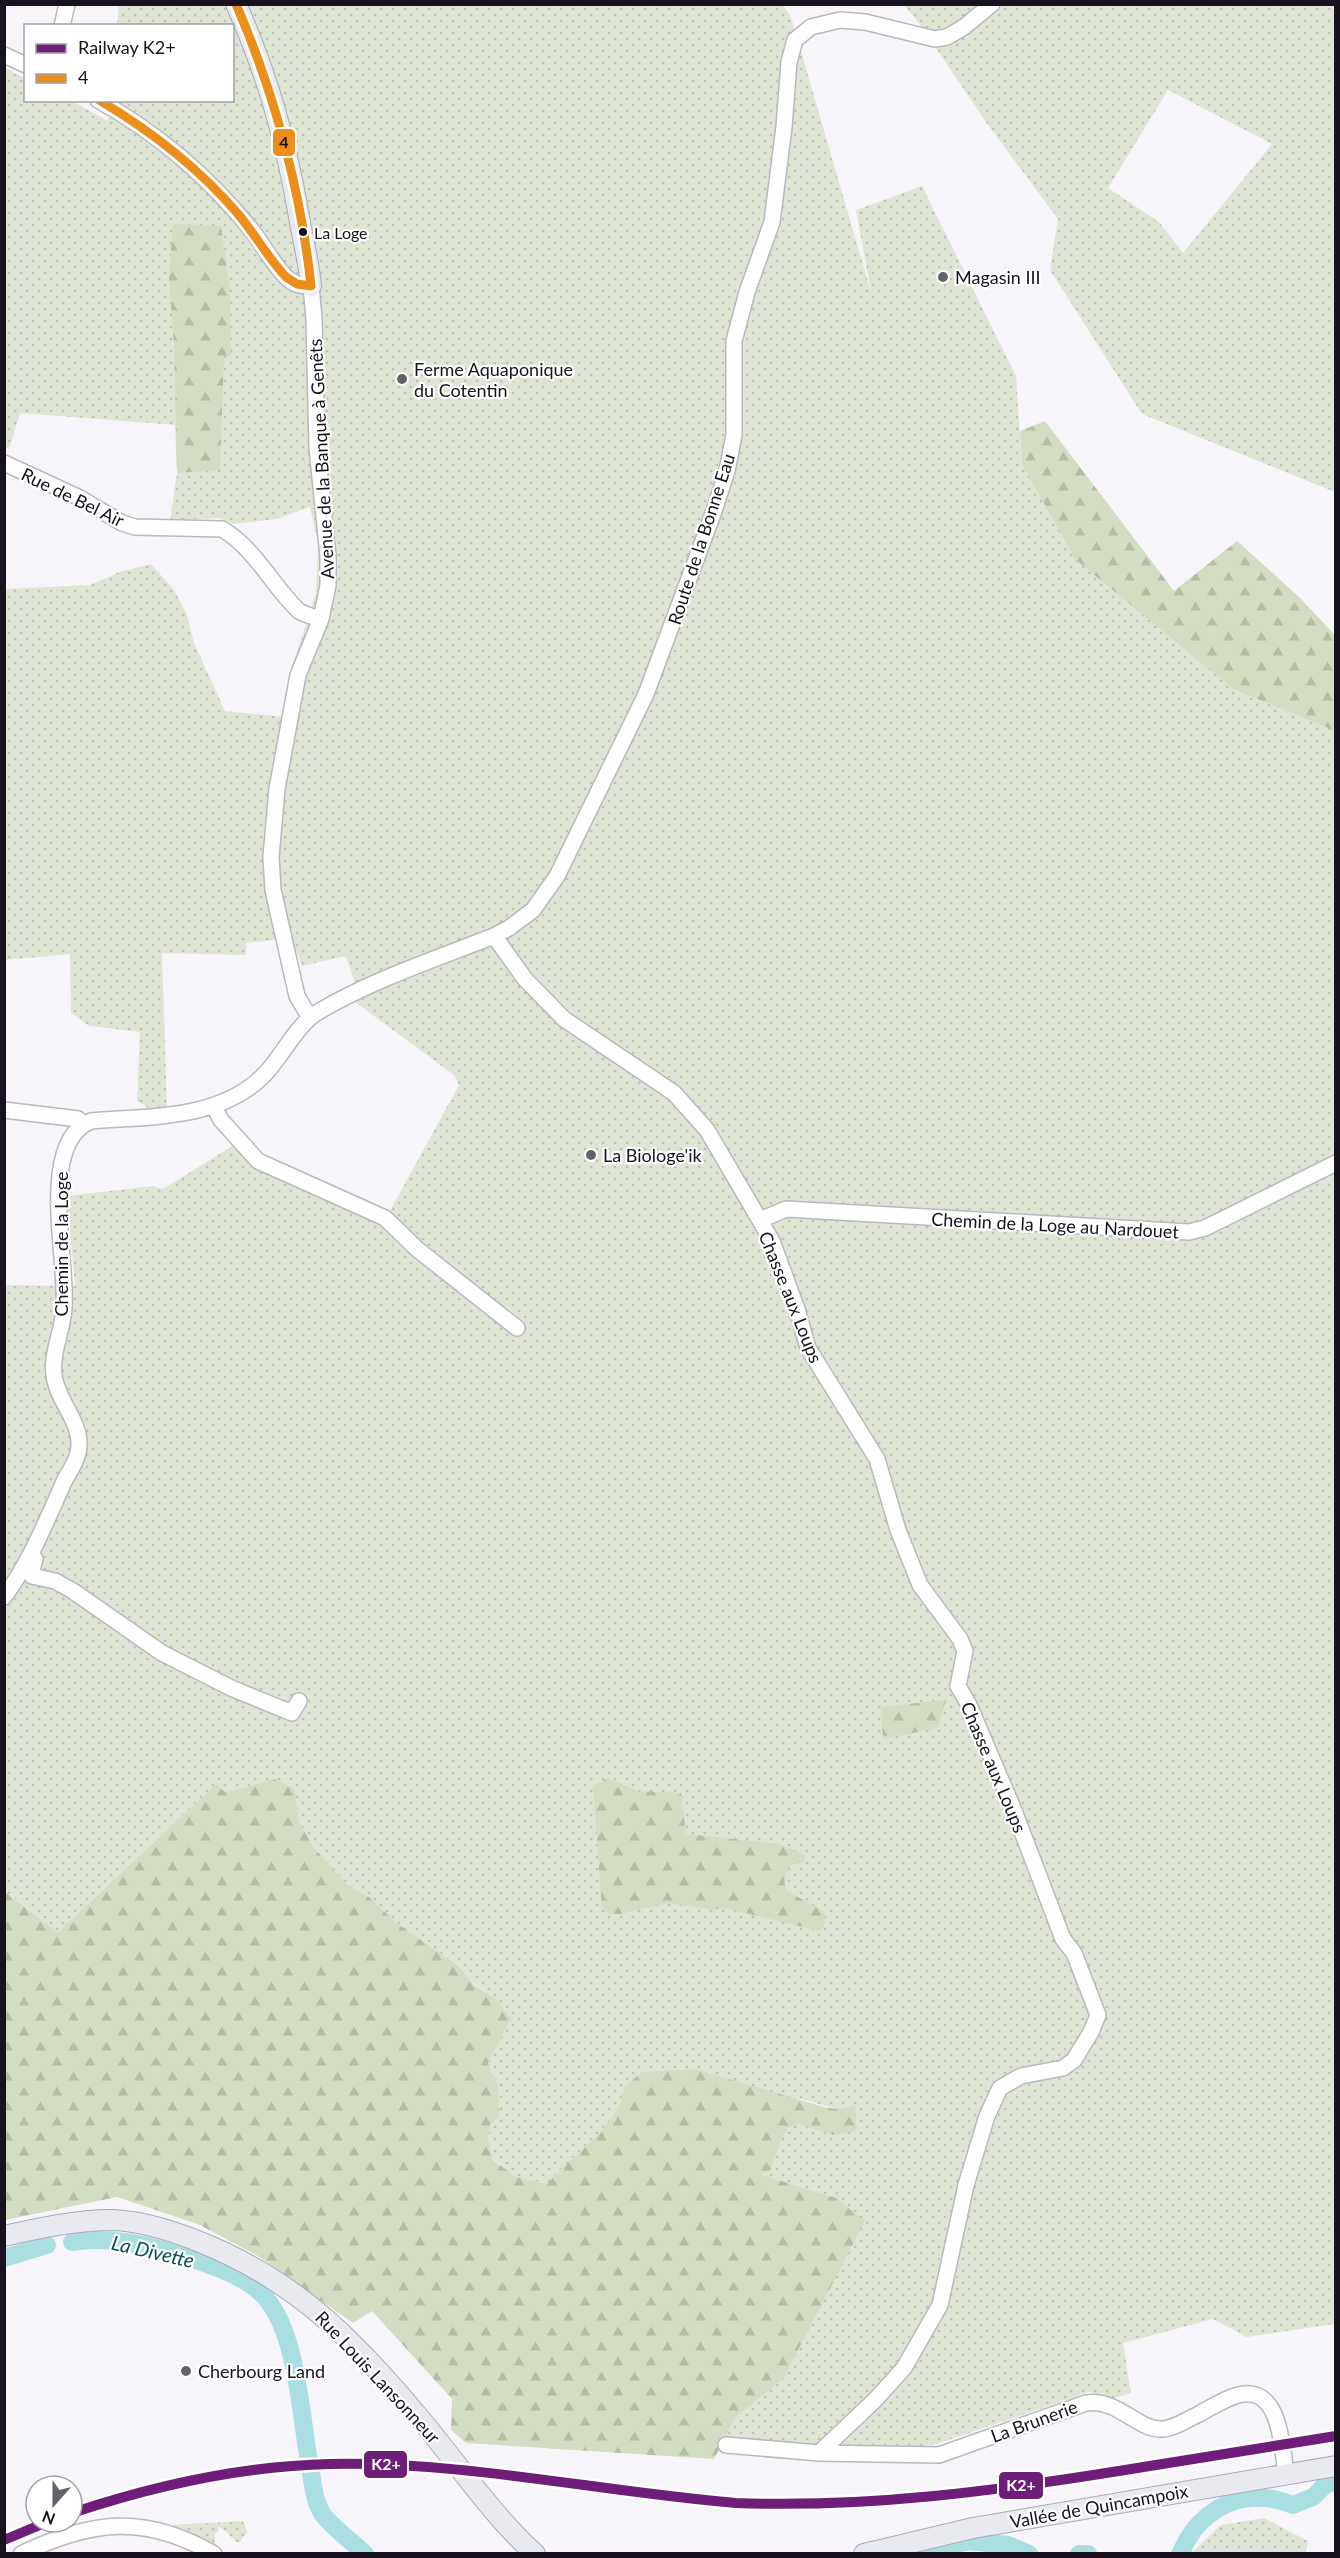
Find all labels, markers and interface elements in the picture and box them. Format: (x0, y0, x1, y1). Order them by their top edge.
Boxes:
legend (24, 24, 234, 102)
text: Railway K2+ (78, 36, 176, 58)
text: 4 (78, 66, 88, 88)
line badge: 4 (272, 128, 296, 157)
text: 4 (279, 132, 289, 151)
place label: La Loge (314, 223, 368, 242)
marker: La Loge (297, 226, 309, 238)
place label: Magasin III (955, 266, 1041, 288)
marker: Magasin III (936, 270, 950, 284)
street label: Avenue de la Banque à Genêts (304, 338, 338, 580)
place label: Ferme Aquaponique du Cotentin (414, 358, 573, 401)
marker: Ferme Aquaponique du Cotentin (395, 372, 409, 386)
street label: Route de la Bonne Eau (663, 451, 739, 627)
street label: Rue de Bel Air (18, 463, 128, 532)
place label: La Biologe'ik (603, 1144, 703, 1166)
marker: La Biologe'ik (584, 1148, 598, 1162)
street label: Chemin de la Loge (50, 1172, 72, 1316)
street label: Chemin de la Loge au Nardouet (931, 1208, 1180, 1242)
street label: Chasse aux Loups (755, 1228, 827, 1366)
street label: Chasse aux Loups (957, 1698, 1032, 1836)
water label: La Divette (109, 2230, 197, 2272)
street label: Rue Louis Lansonneur (311, 2306, 445, 2448)
place label: Cherbourg Land (198, 2360, 325, 2382)
marker: Cherbourg Land (179, 2364, 193, 2378)
street label: La Brunerie (988, 2395, 1080, 2447)
line badge: K2+ (363, 2450, 408, 2479)
text: K2+ (371, 2454, 401, 2473)
line badge: K2+ (998, 2471, 1044, 2500)
north arrow (24, 2474, 84, 2534)
text: K2+ (1006, 2475, 1036, 2494)
street label: Vallée de Quincampoix (1008, 2479, 1190, 2533)
text: N (39, 2507, 58, 2530)

